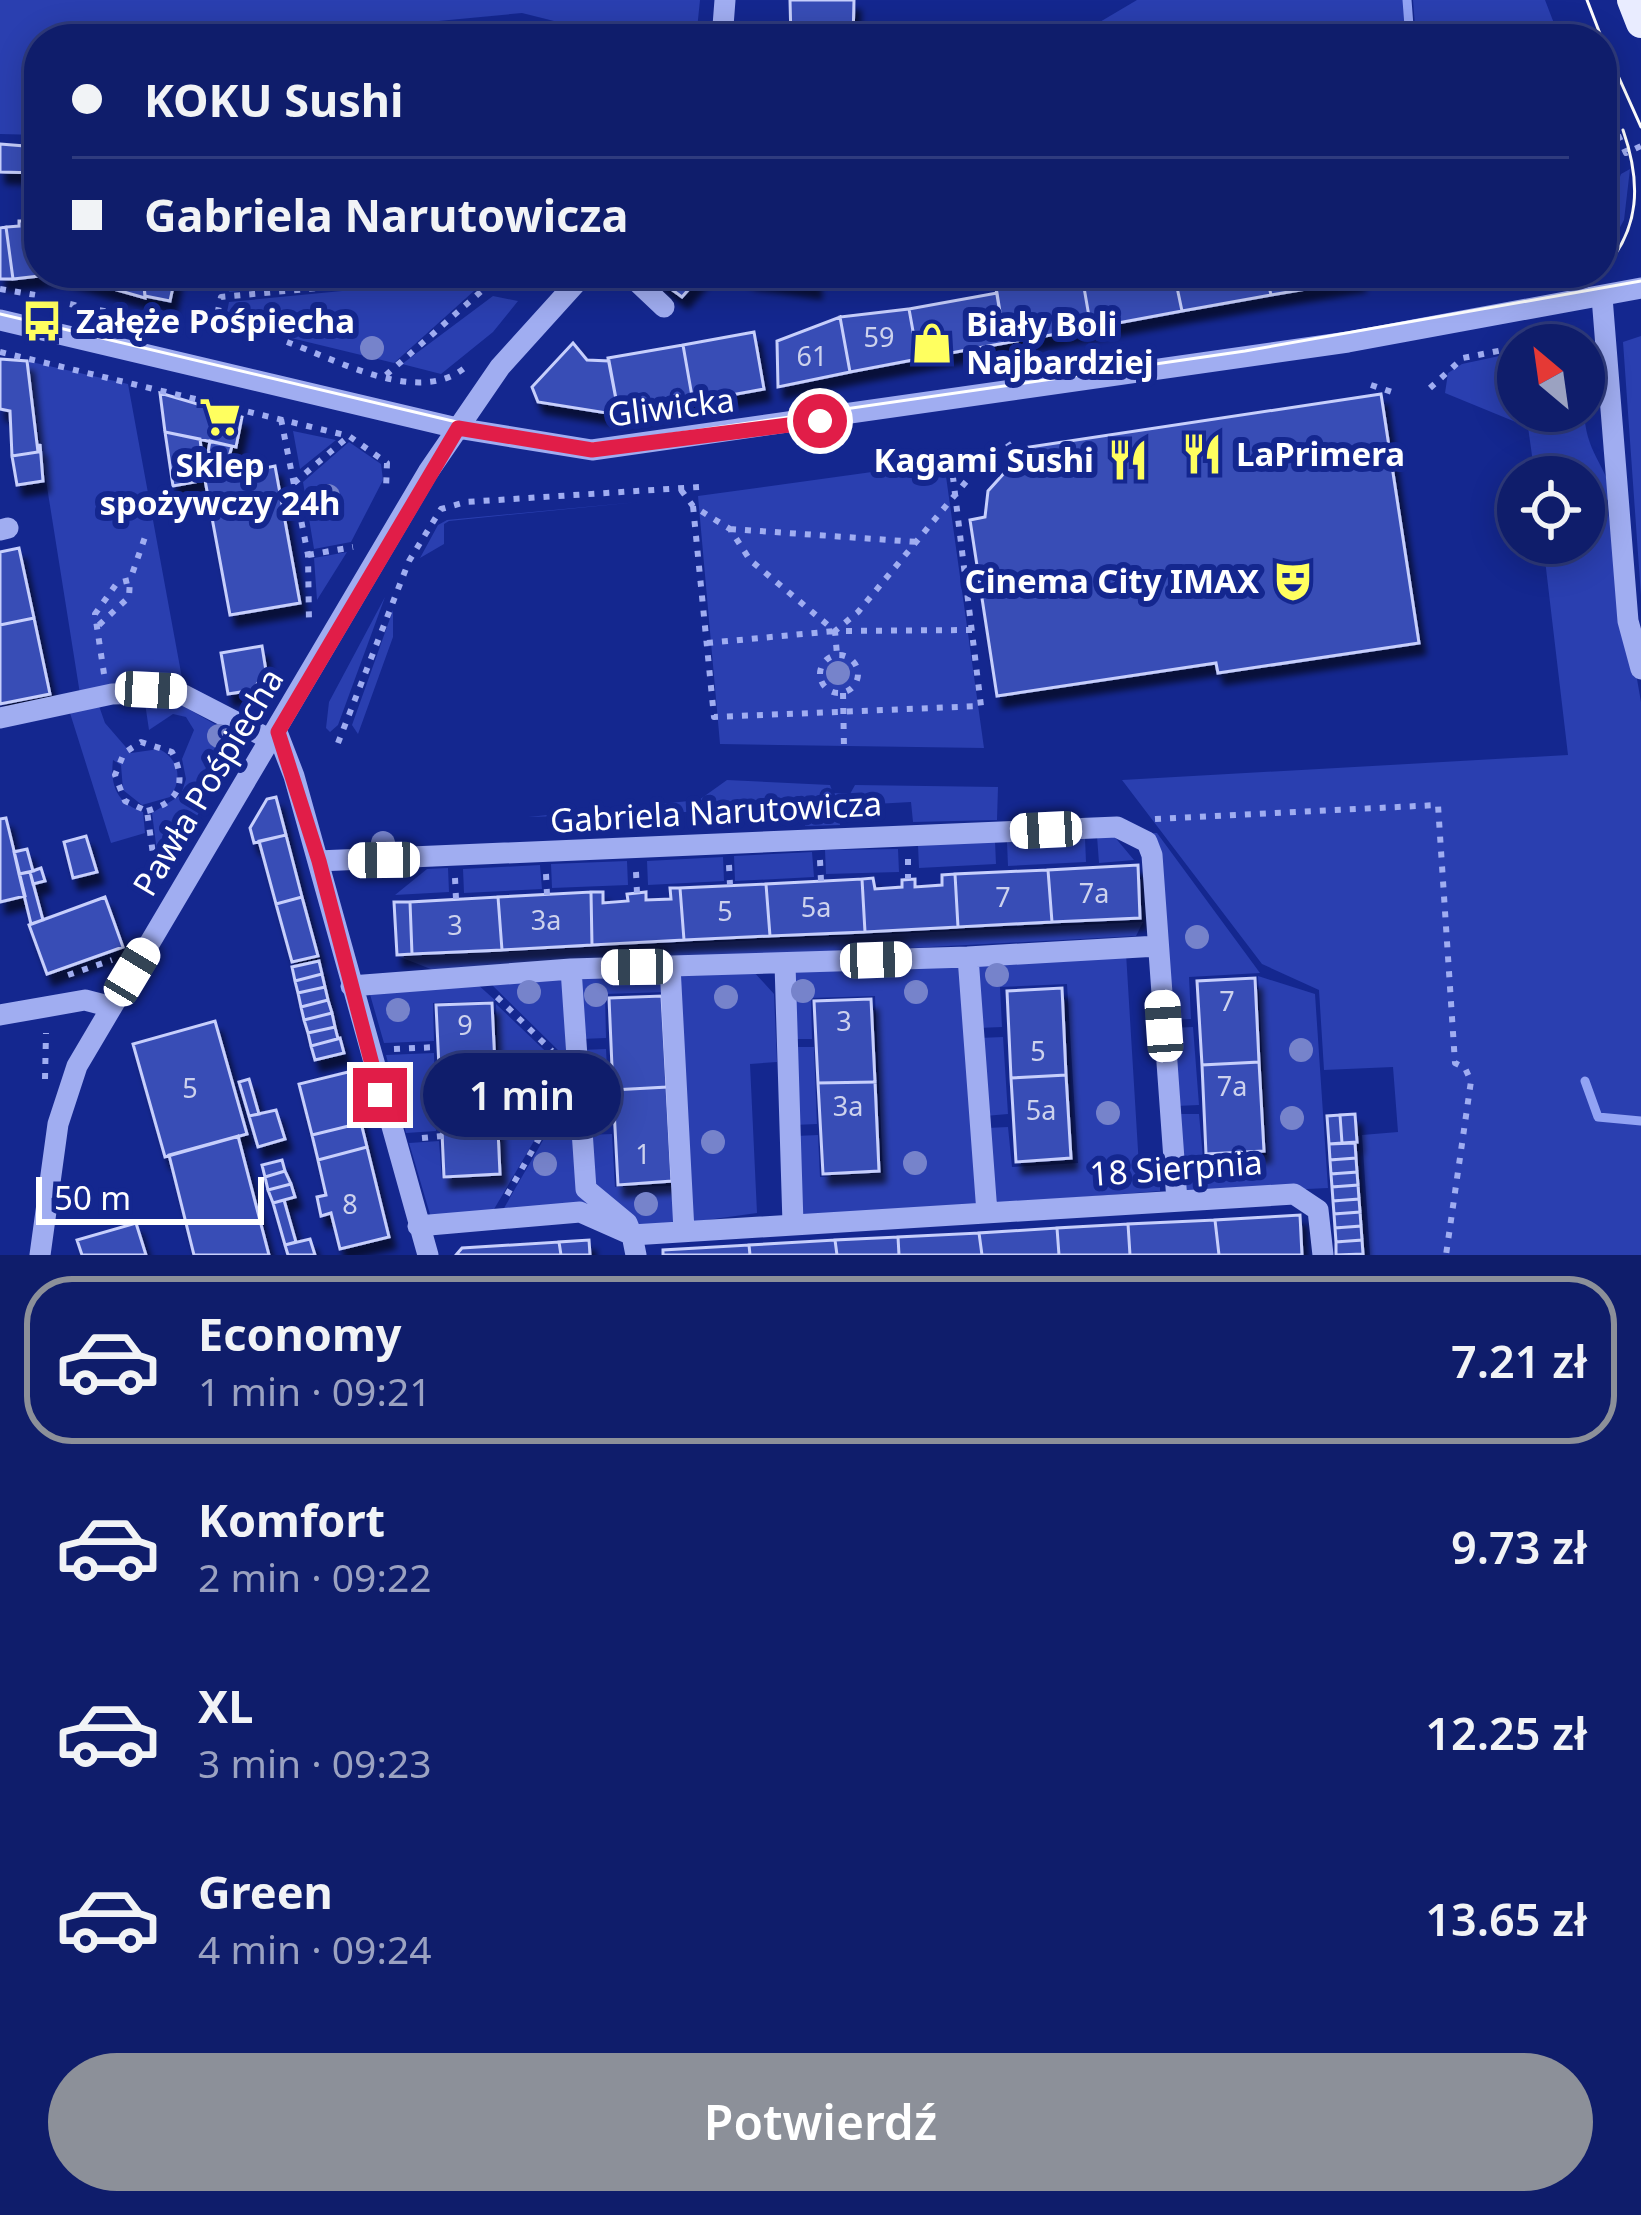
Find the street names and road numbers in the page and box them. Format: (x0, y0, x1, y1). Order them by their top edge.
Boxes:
street label: Gliwicka (605, 376, 737, 437)
street label: Pawła Pośpiecha (122, 660, 293, 904)
street label: Gabriela Narutowicza (549, 780, 883, 843)
street label: 18 Sierpnia (1088, 1139, 1264, 1196)

